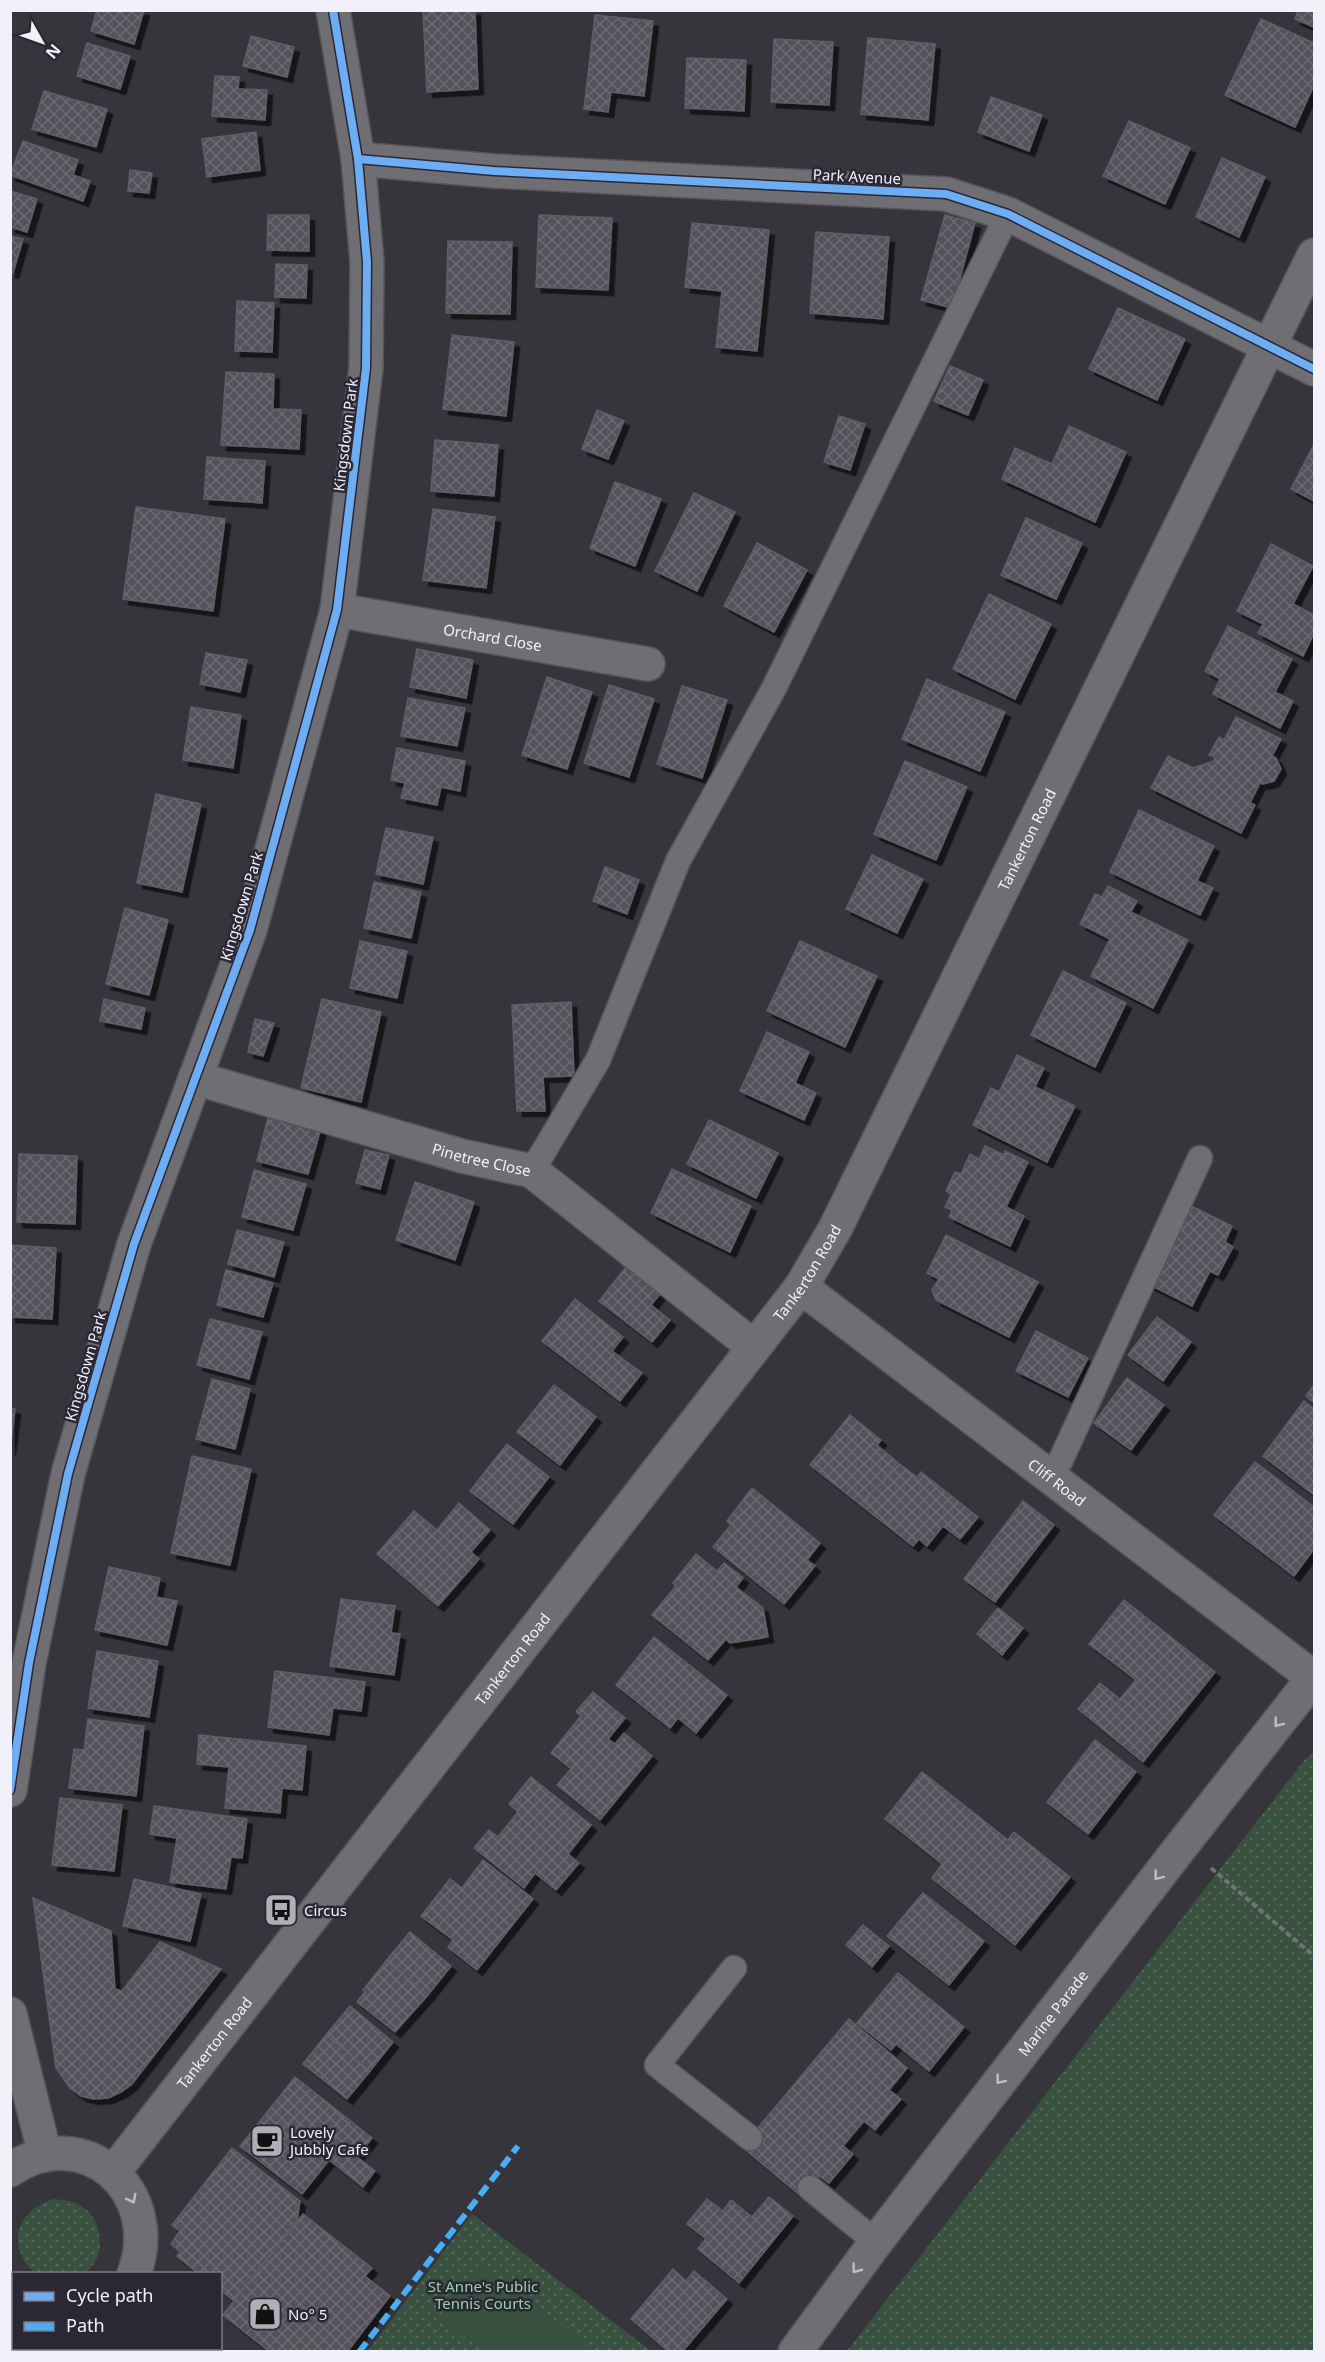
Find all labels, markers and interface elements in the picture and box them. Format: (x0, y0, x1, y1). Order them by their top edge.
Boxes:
north arrow (12, 12, 72, 72)
text: N (41, 40, 66, 64)
street label: Park Avenue (812, 164, 902, 188)
street label: Kingsdown Park (328, 377, 362, 493)
street label: Orchard Close (442, 619, 543, 655)
street label: Tankerton Road (993, 785, 1060, 894)
street label: Kingsdown Park (215, 849, 267, 963)
street label: Pinetree Close (430, 1138, 533, 1181)
street label: Tankerton Road (768, 1221, 845, 1325)
street label: Kingsdown Park (60, 1309, 110, 1423)
street label: Cliff Road (1024, 1454, 1090, 1511)
street label: Tankerton Road (470, 1609, 554, 1709)
one-way arrow (1275, 1716, 1286, 1727)
one-way arrow (1154, 1869, 1165, 1880)
bus stop icon: Circus (263, 1892, 299, 1928)
place label: Circus (304, 1900, 347, 1920)
street label: Marine Parade (1013, 1966, 1092, 2060)
street label: Tankerton Road (172, 1993, 256, 2093)
one-way arrow (997, 2074, 1008, 2085)
place label: Lovely Jubbly Cafe (288, 2122, 369, 2159)
cafe icon: Lovely Jubbly Cafe (249, 2123, 285, 2159)
one-way arrow (125, 2192, 136, 2203)
one-way arrow (852, 2262, 863, 2273)
legend (12, 2272, 222, 2350)
park label: St Anne's Public Tennis Courts (428, 2276, 538, 2313)
text: Cycle path (66, 2283, 153, 2307)
shop icon: No° 5 (247, 2296, 283, 2332)
place label: No° 5 (288, 2304, 327, 2324)
text: Path (66, 2313, 105, 2337)

